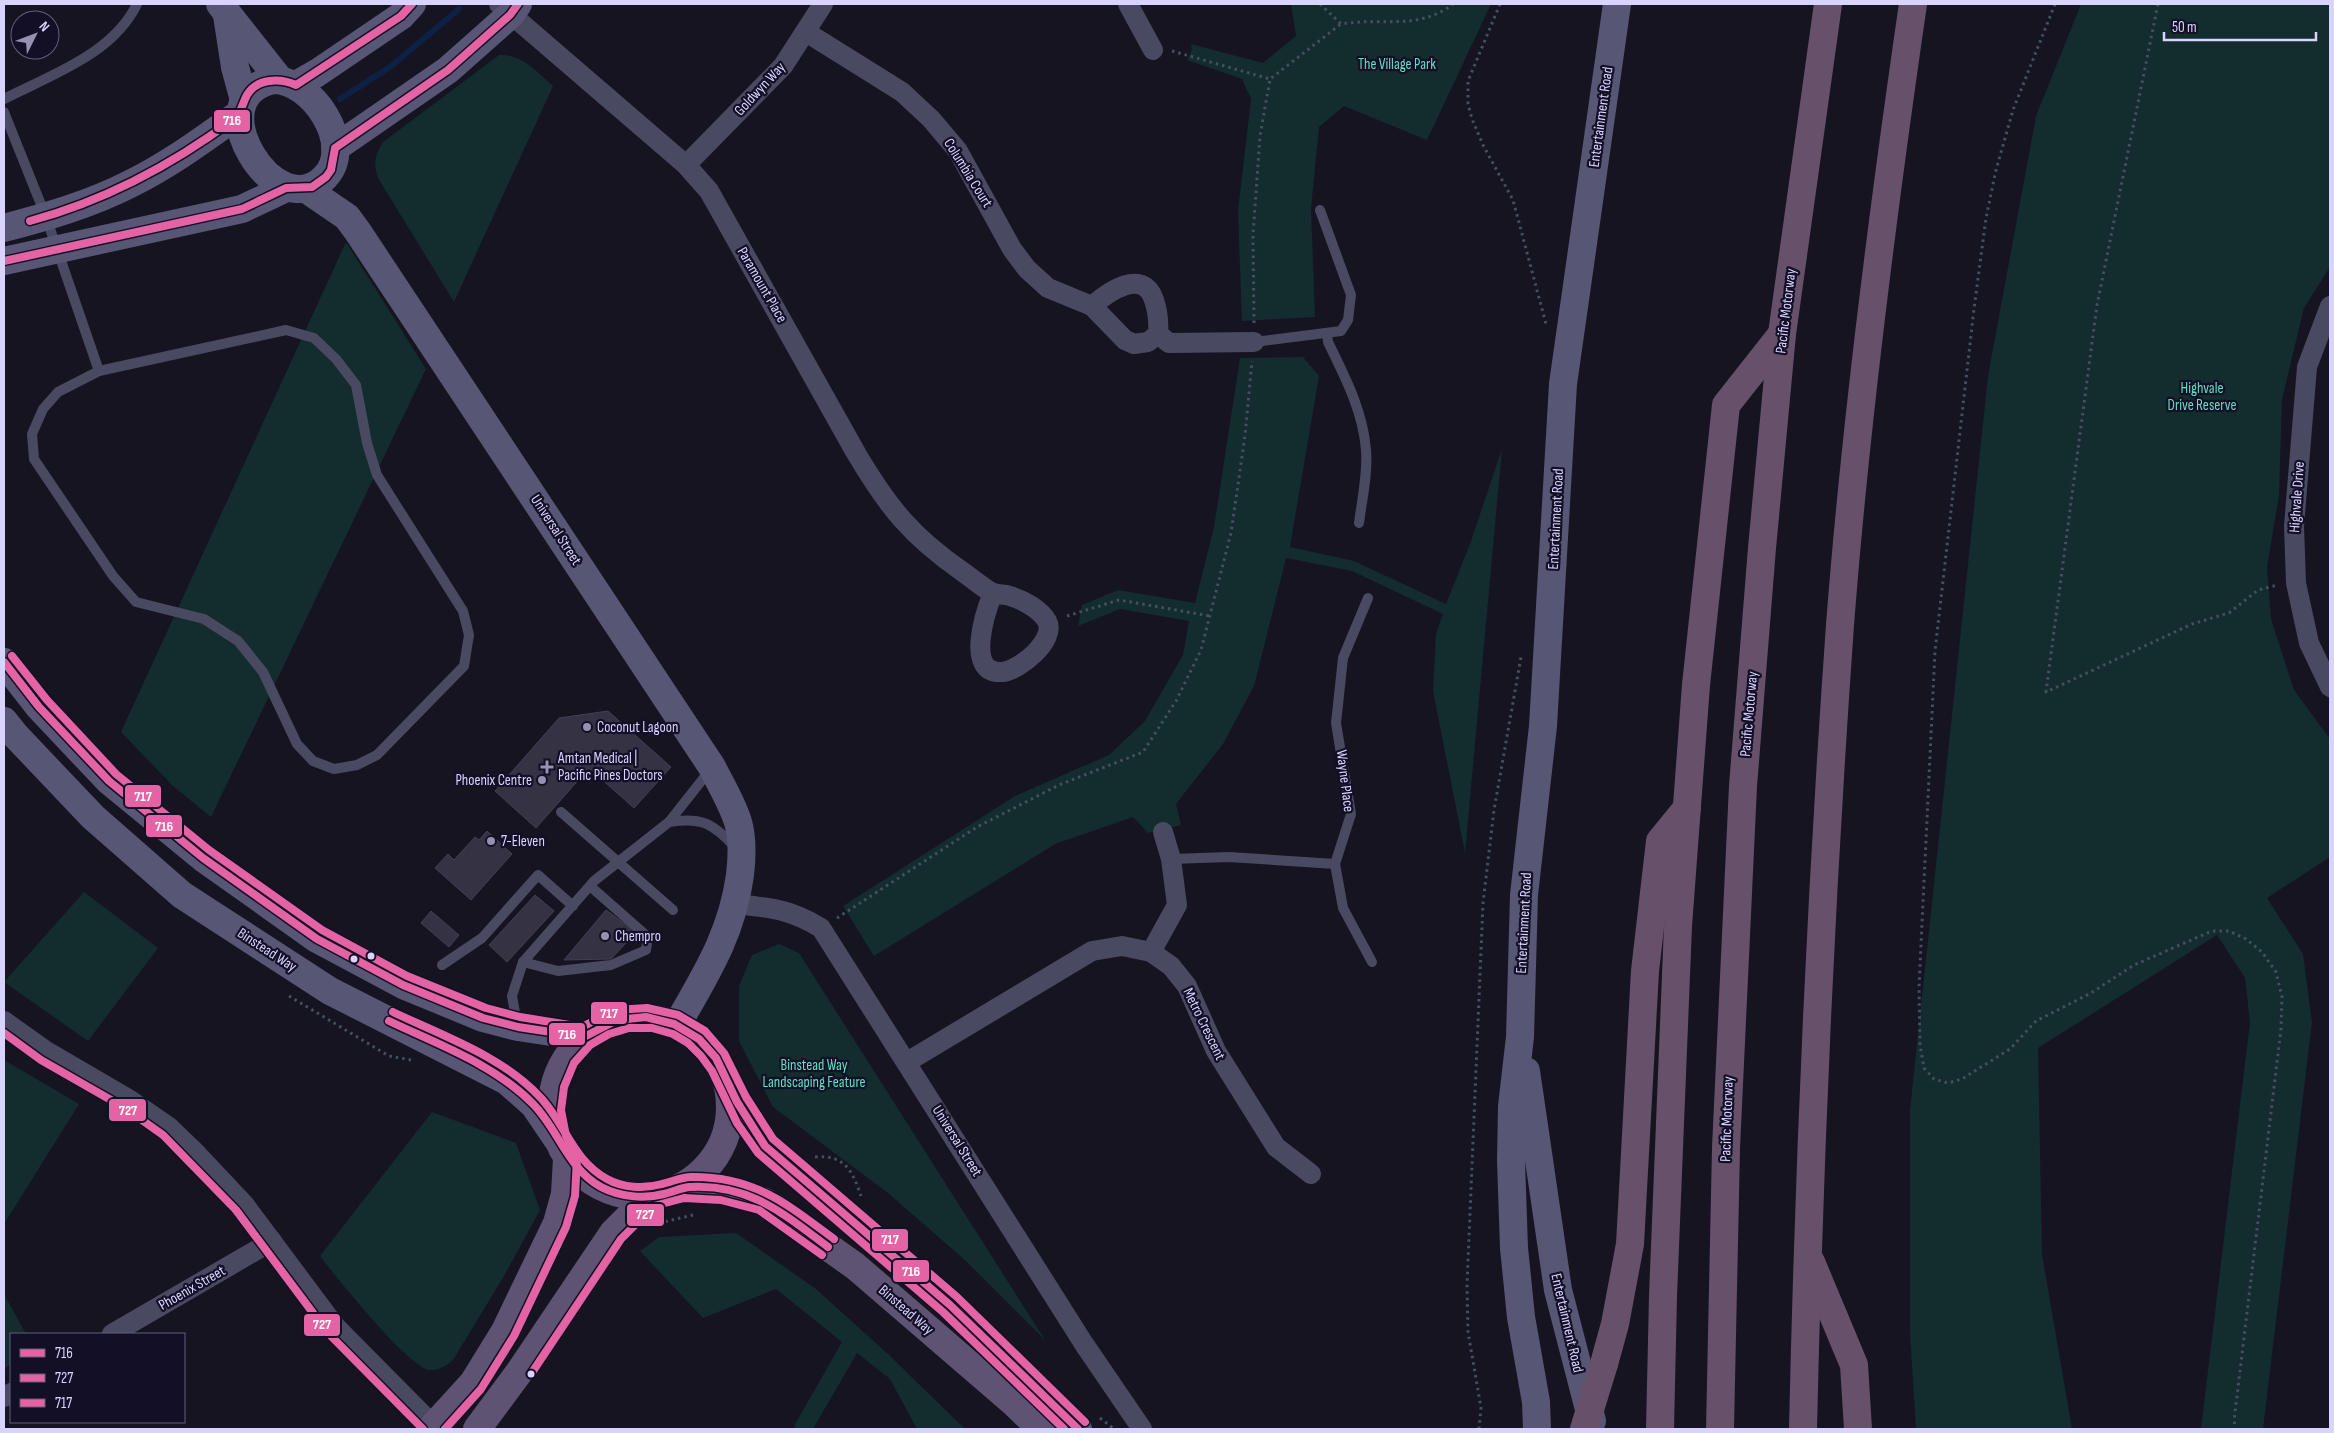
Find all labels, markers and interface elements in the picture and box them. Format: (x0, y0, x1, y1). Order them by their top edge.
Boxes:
north arrow (10, 10, 60, 60)
scale bar (2164, 10, 2316, 42)
text: N (35, 18, 53, 35)
text: 50 m (2172, 18, 2197, 37)
park label: The Village Park (1358, 55, 1436, 74)
street label: Goldwyn Way (730, 58, 790, 120)
street label: Entertainment Road (1585, 66, 1617, 168)
line badge: 716 (213, 109, 251, 133)
text: 716 (223, 112, 242, 129)
street label: Columbia Court (939, 135, 997, 211)
street label: Paramount Place (733, 244, 791, 326)
street label: Pacific Motorway (1771, 267, 1801, 355)
park label: Highvale Drive Reserve (2168, 379, 2236, 415)
street label: Highvale Drive (2285, 461, 2309, 533)
street label: Entertainment Road (1544, 468, 1568, 570)
street label: Universal Street (526, 491, 586, 569)
street label: Pacific Motorway (1736, 670, 1762, 758)
place label: Coconut Lagoon (597, 718, 678, 737)
marker: Coconut Lagoon (581, 721, 593, 733)
place label: Amtan Medical | Pacific Pines Doctors (557, 749, 663, 785)
street label: Wayne Place (1332, 749, 1358, 813)
marker: Amtan Medical | Pacific Pines Doctors (540, 760, 554, 774)
place label: Phoenix Centre (455, 771, 532, 790)
marker: Phoenix Centre (536, 774, 548, 786)
line badge: 717 (124, 784, 162, 808)
text: 717 (134, 788, 153, 805)
line badge: 716 (145, 814, 183, 838)
text: 716 (155, 818, 174, 835)
place label: 7-Eleven (501, 832, 545, 851)
marker: 7-Eleven (485, 835, 497, 847)
street label: Entertainment Road (1512, 872, 1536, 974)
street label: Binstead Way (234, 924, 300, 976)
place label: Chempro (615, 927, 661, 946)
marker: Chempro (599, 930, 611, 942)
unlabelled marker (366, 951, 376, 961)
unlabelled marker (349, 954, 359, 964)
street label: Metro Crescent (1178, 985, 1230, 1064)
line badge: 717 (590, 1001, 628, 1025)
text: 717 (600, 1005, 619, 1022)
line badge: 716 (548, 1022, 586, 1046)
text: 716 (558, 1026, 577, 1043)
park label: Binstead Way Landscaping Feature (763, 1056, 865, 1092)
street label: Pacific Motorway (1716, 1076, 1738, 1162)
line badge: 727 (108, 1098, 147, 1122)
text: 727 (119, 1102, 138, 1119)
street label: Universal Street (928, 1102, 987, 1180)
line badge: 727 (626, 1203, 665, 1227)
text: 727 (636, 1206, 655, 1223)
line badge: 717 (871, 1228, 909, 1252)
text: 717 (881, 1231, 900, 1248)
line badge: 716 (892, 1259, 930, 1283)
street label: Phoenix Street (155, 1261, 229, 1315)
text: 716 (902, 1263, 921, 1280)
street label: Entertainment Road (1546, 1272, 1588, 1374)
street label: Binstead Way (874, 1281, 938, 1339)
line badge: 727 (303, 1313, 341, 1337)
text: 727 (313, 1316, 332, 1333)
legend (10, 1333, 185, 1423)
text: 716 (55, 1344, 73, 1363)
text: 727 (55, 1369, 73, 1388)
unlabelled marker (526, 1369, 536, 1379)
text: 717 (55, 1394, 72, 1413)

